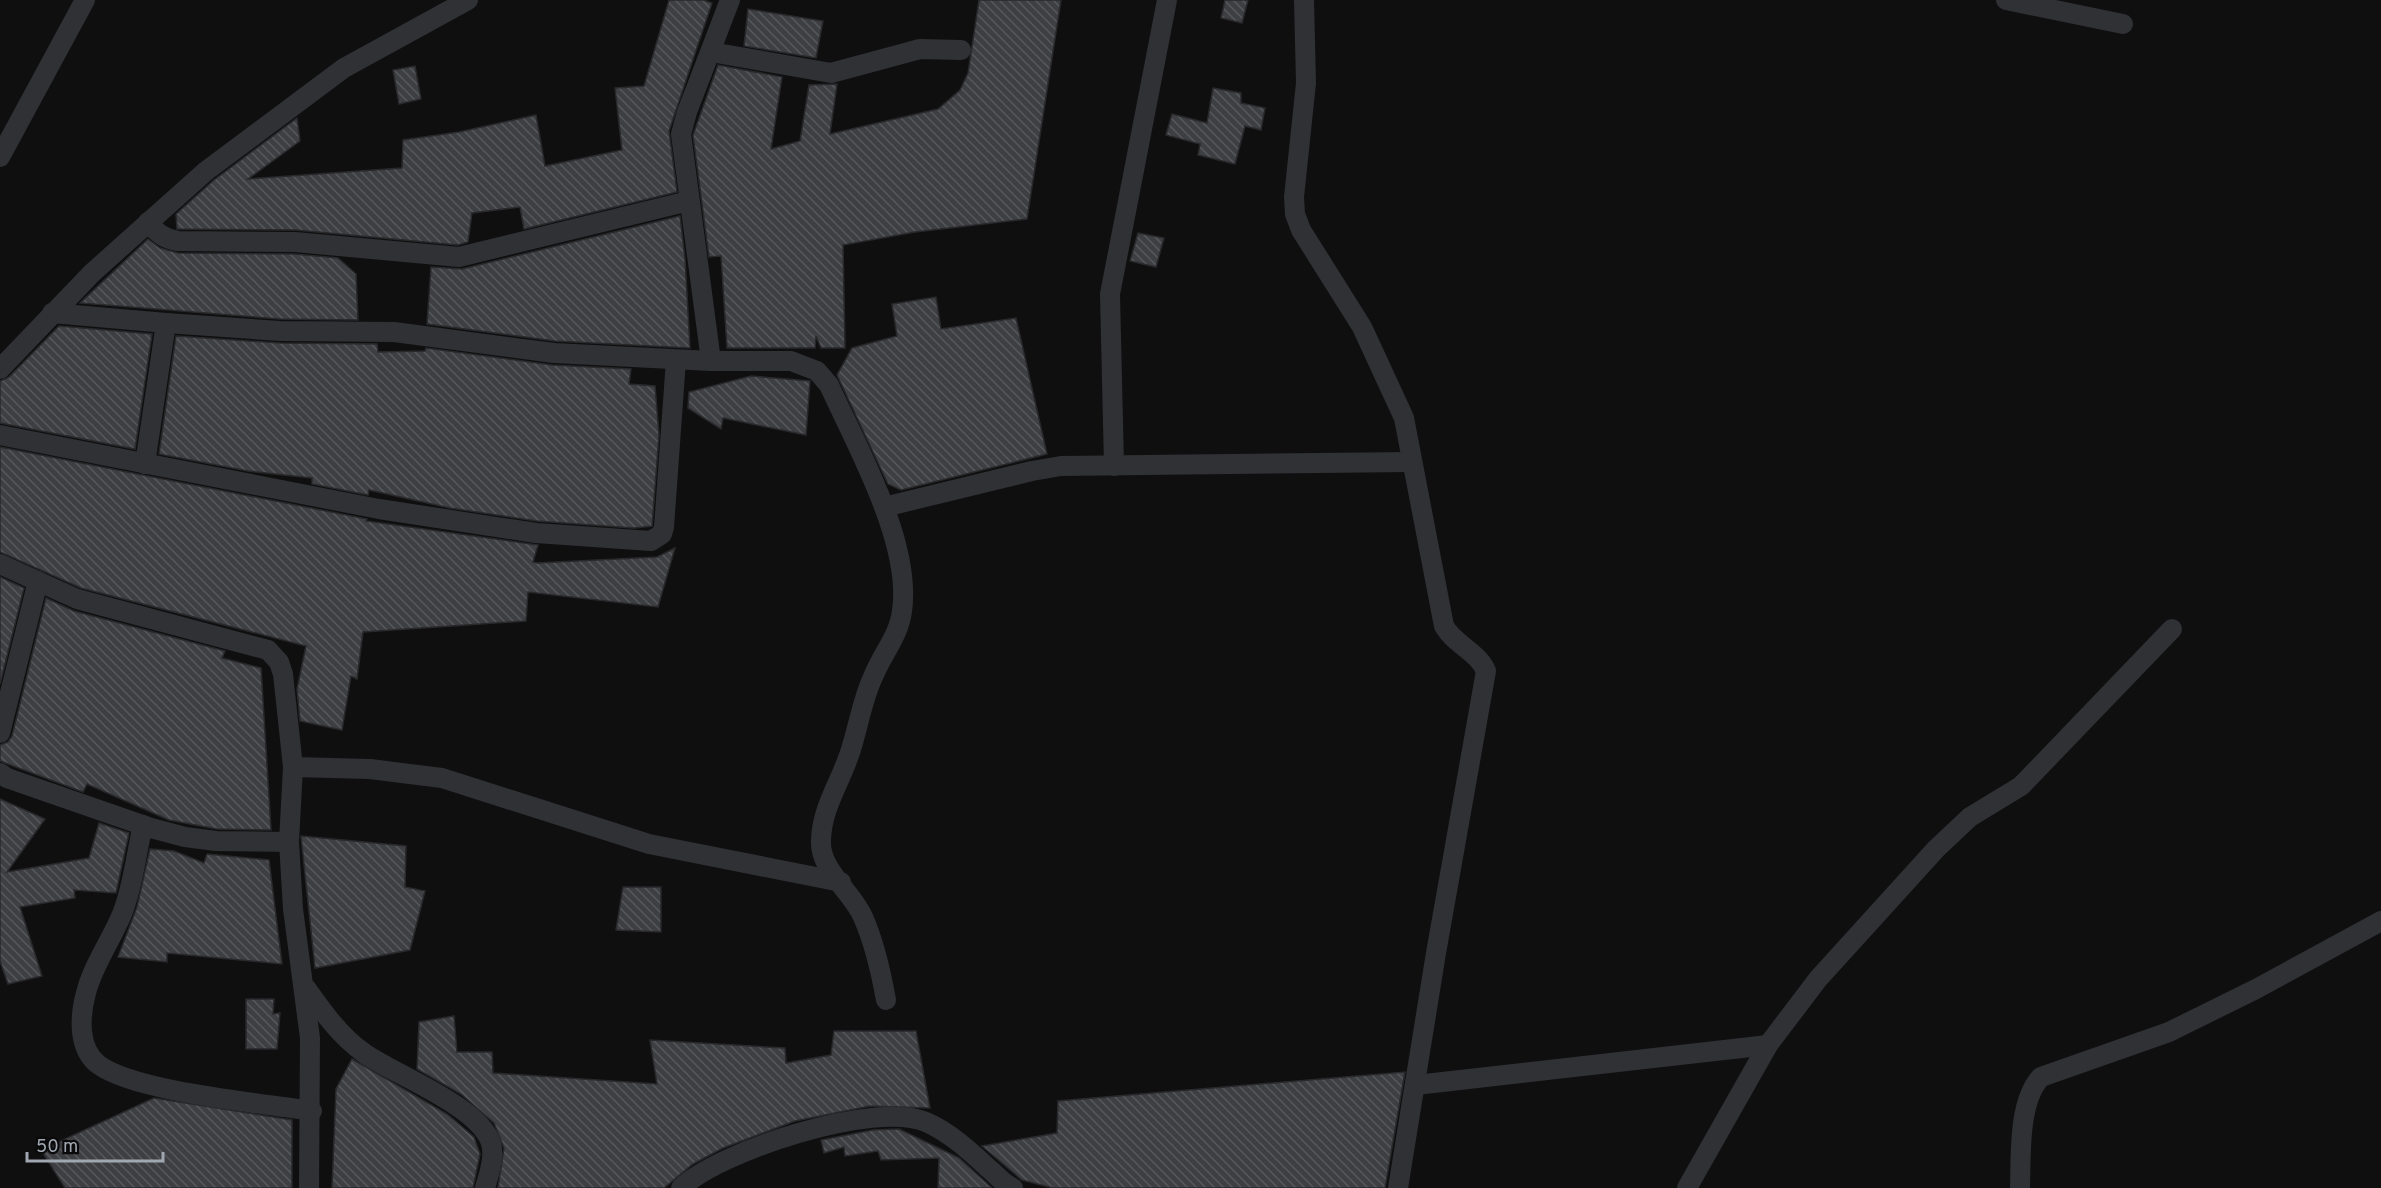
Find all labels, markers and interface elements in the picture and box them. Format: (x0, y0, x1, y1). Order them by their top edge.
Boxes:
scale bar (27, 1125, 164, 1163)
text: 50 m (36, 1136, 78, 1159)

